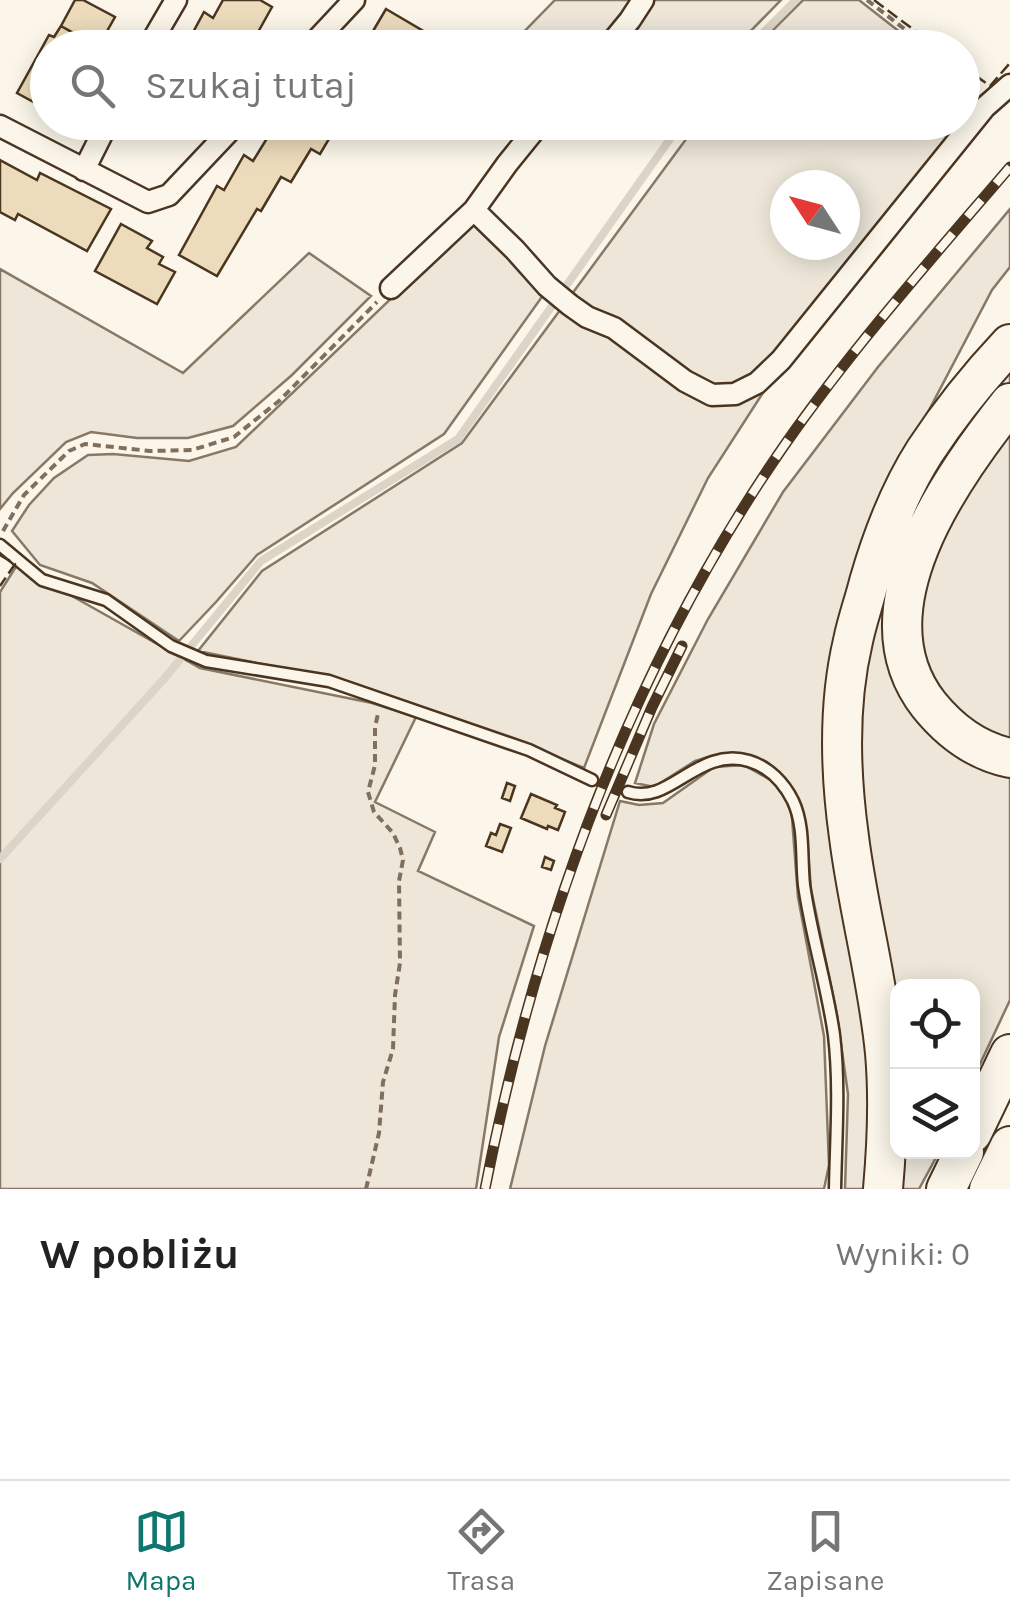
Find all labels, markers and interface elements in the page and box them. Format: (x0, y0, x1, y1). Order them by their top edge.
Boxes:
search box (30, 30, 980, 140)
icon: search (65, 58, 120, 113)
text: Szukaj tutaj (145, 63, 357, 108)
north arrow (770, 170, 860, 260)
map controls (890, 979, 980, 1159)
button: locate (890, 979, 980, 1069)
button: layers (890, 1069, 980, 1159)
text: W pobliżu (40, 1229, 239, 1279)
text: Wyniki: 0 (836, 1236, 970, 1273)
tab: Mapa (126, 1504, 196, 1597)
tab: Trasa (448, 1504, 515, 1597)
tab: Zapisane (766, 1504, 884, 1597)

